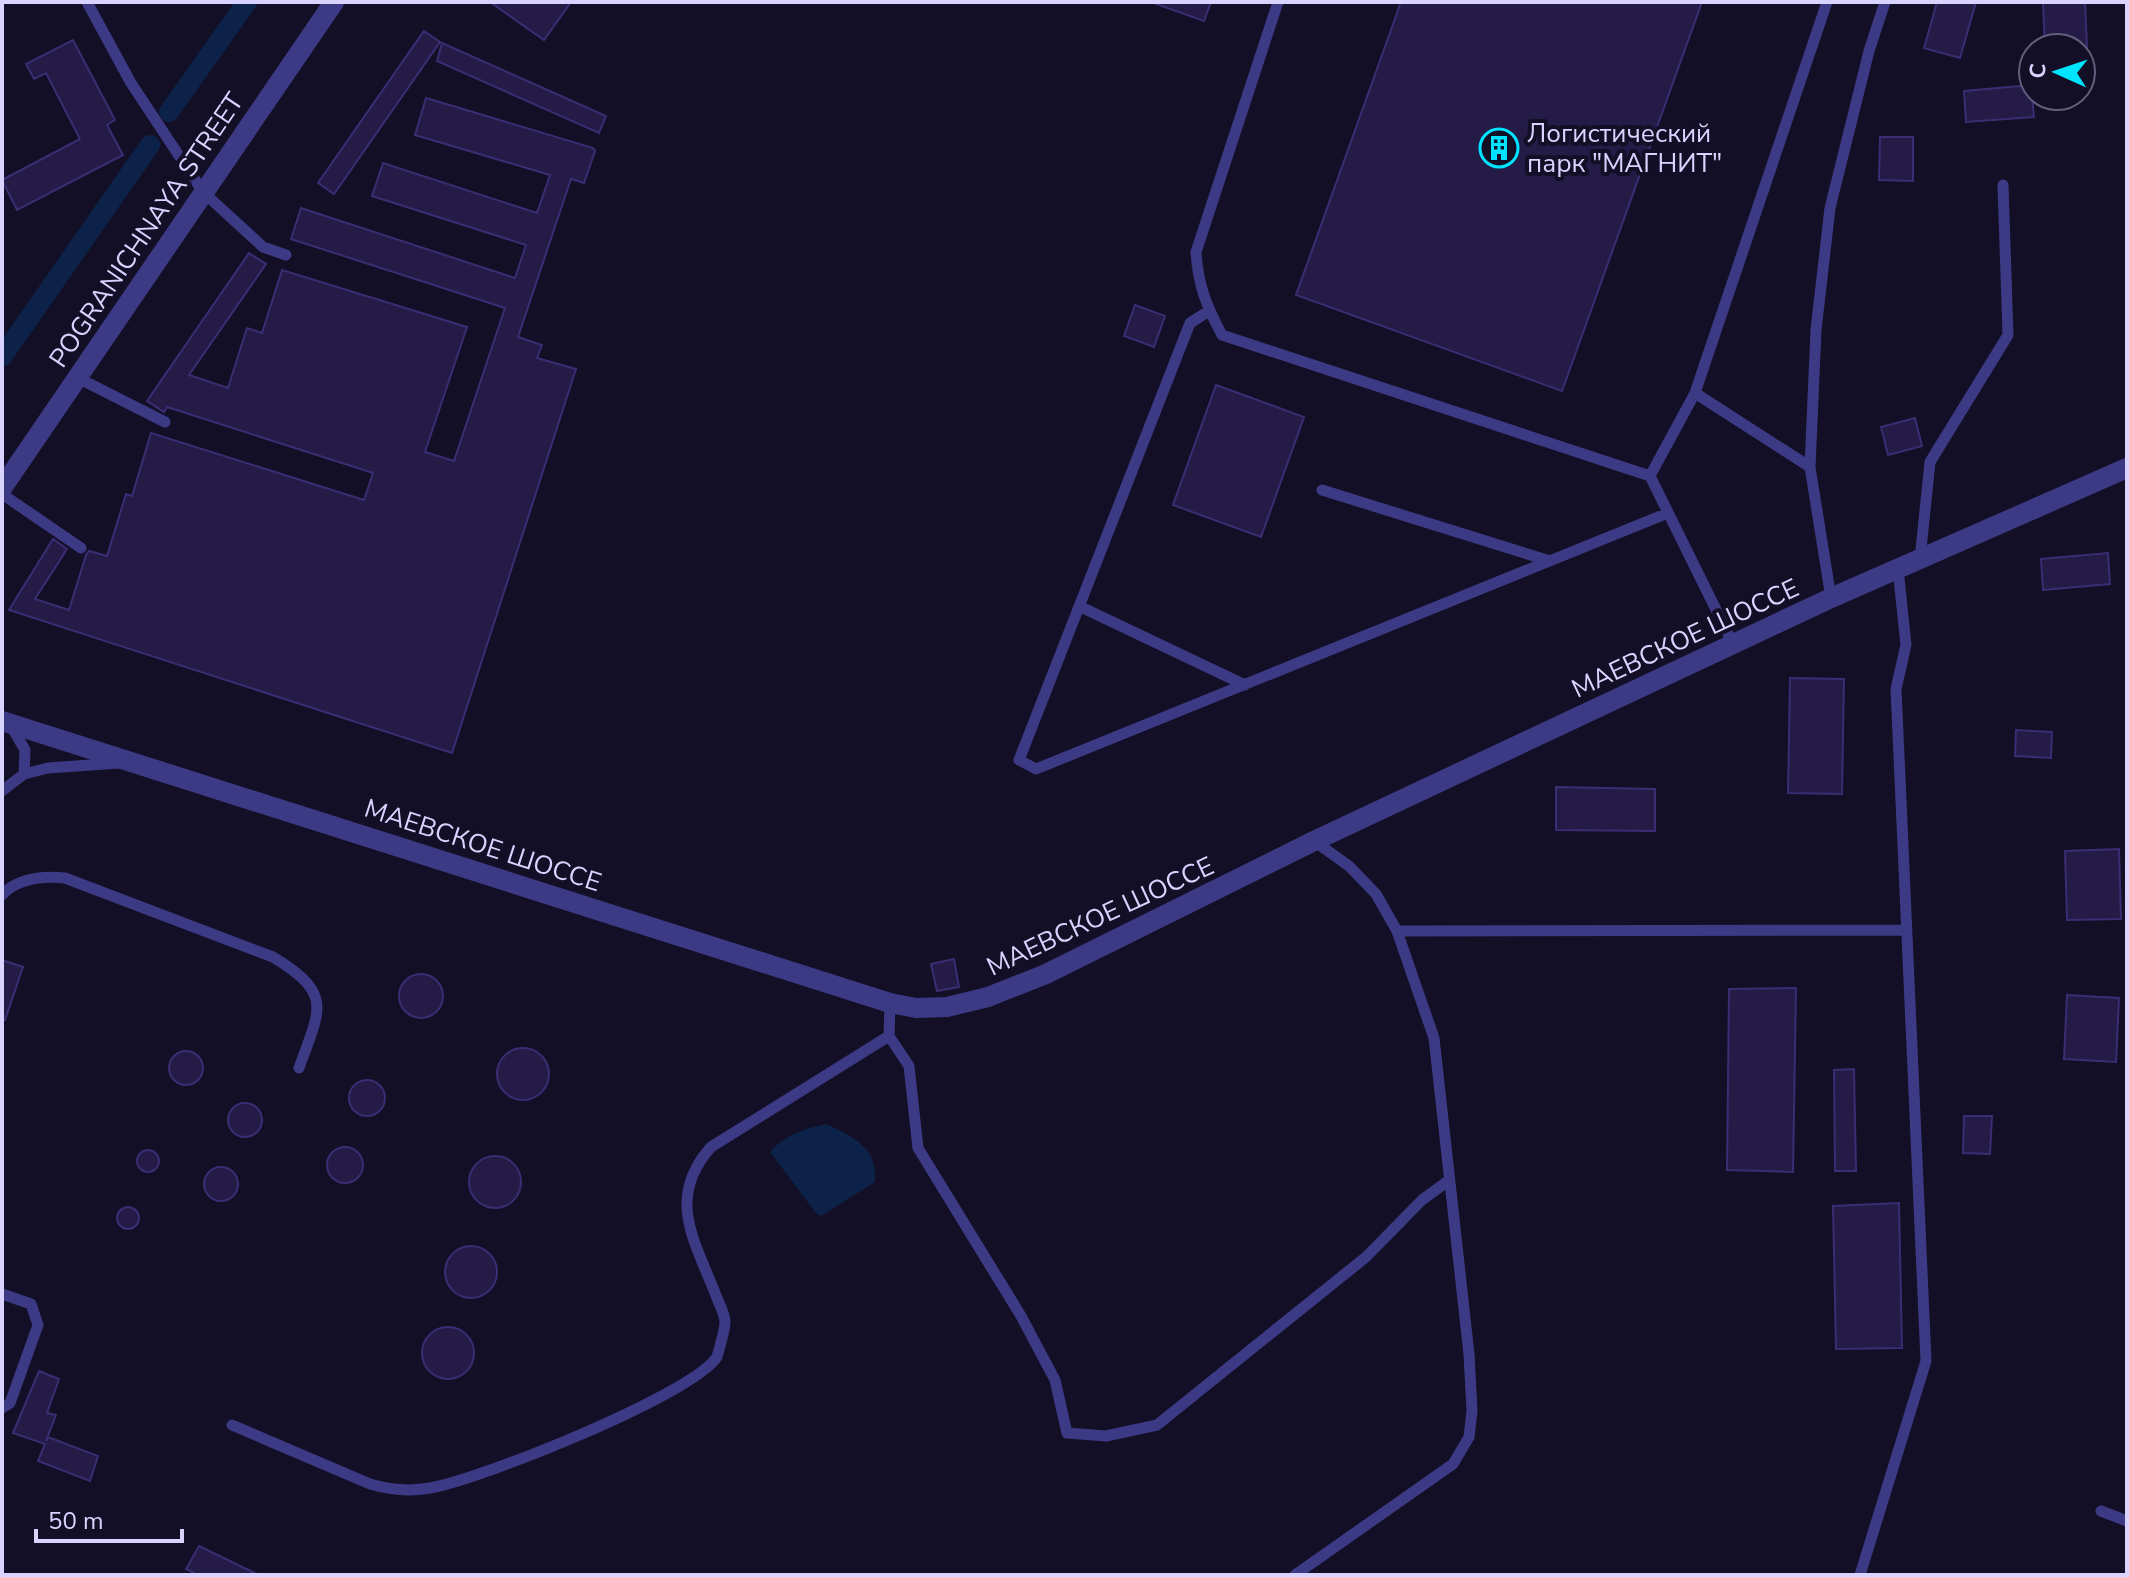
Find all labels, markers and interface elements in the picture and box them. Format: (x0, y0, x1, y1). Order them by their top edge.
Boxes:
north arrow (2017, 32, 2097, 112)
text: С (2023, 63, 2053, 79)
street label: POGRANICHNAYA STREET (41, 86, 252, 375)
place label: Логистический парк "МАГНИТ" (1527, 116, 1722, 181)
building icon: Логистический парк "МАГНИТ" (1478, 127, 1520, 169)
street label: МАЕВСКОЕ ШОССЕ (1566, 570, 1804, 706)
street label: МАЕВСКОЕ ШОССЕ (360, 791, 606, 900)
street label: МАЕВСКОЕ ШОССЕ (981, 848, 1219, 984)
scale bar (36, 1493, 182, 1543)
text: 50 m (48, 1505, 104, 1537)

